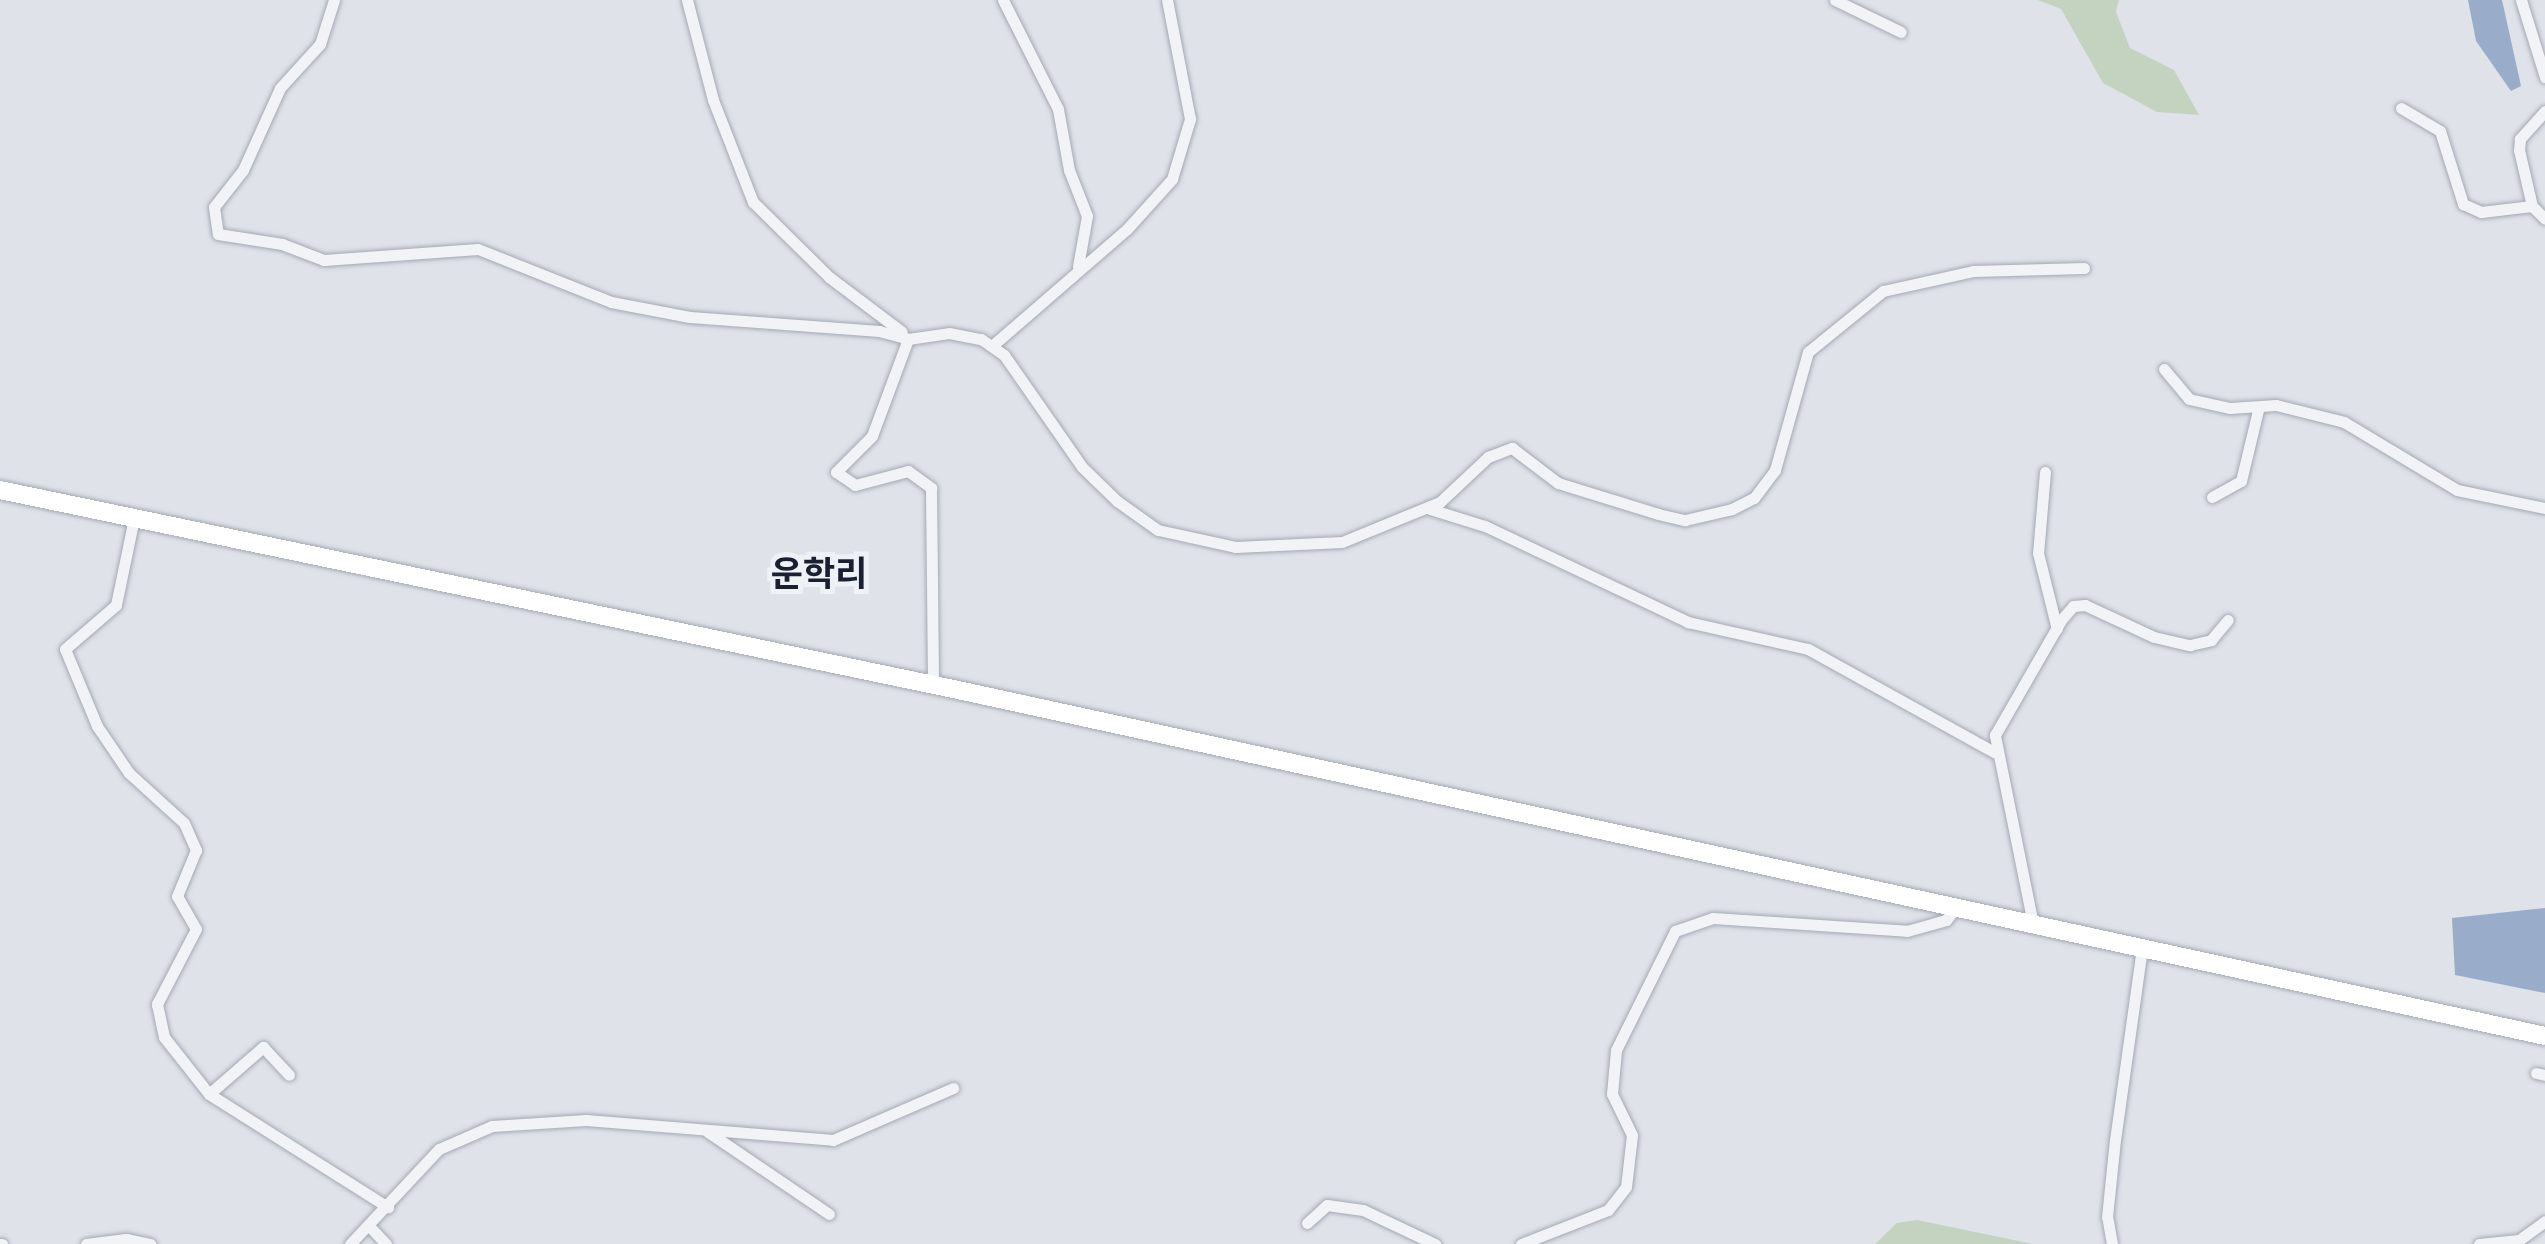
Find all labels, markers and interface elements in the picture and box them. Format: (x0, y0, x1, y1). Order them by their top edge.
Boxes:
district label: 운학리 (771, 553, 867, 595)

